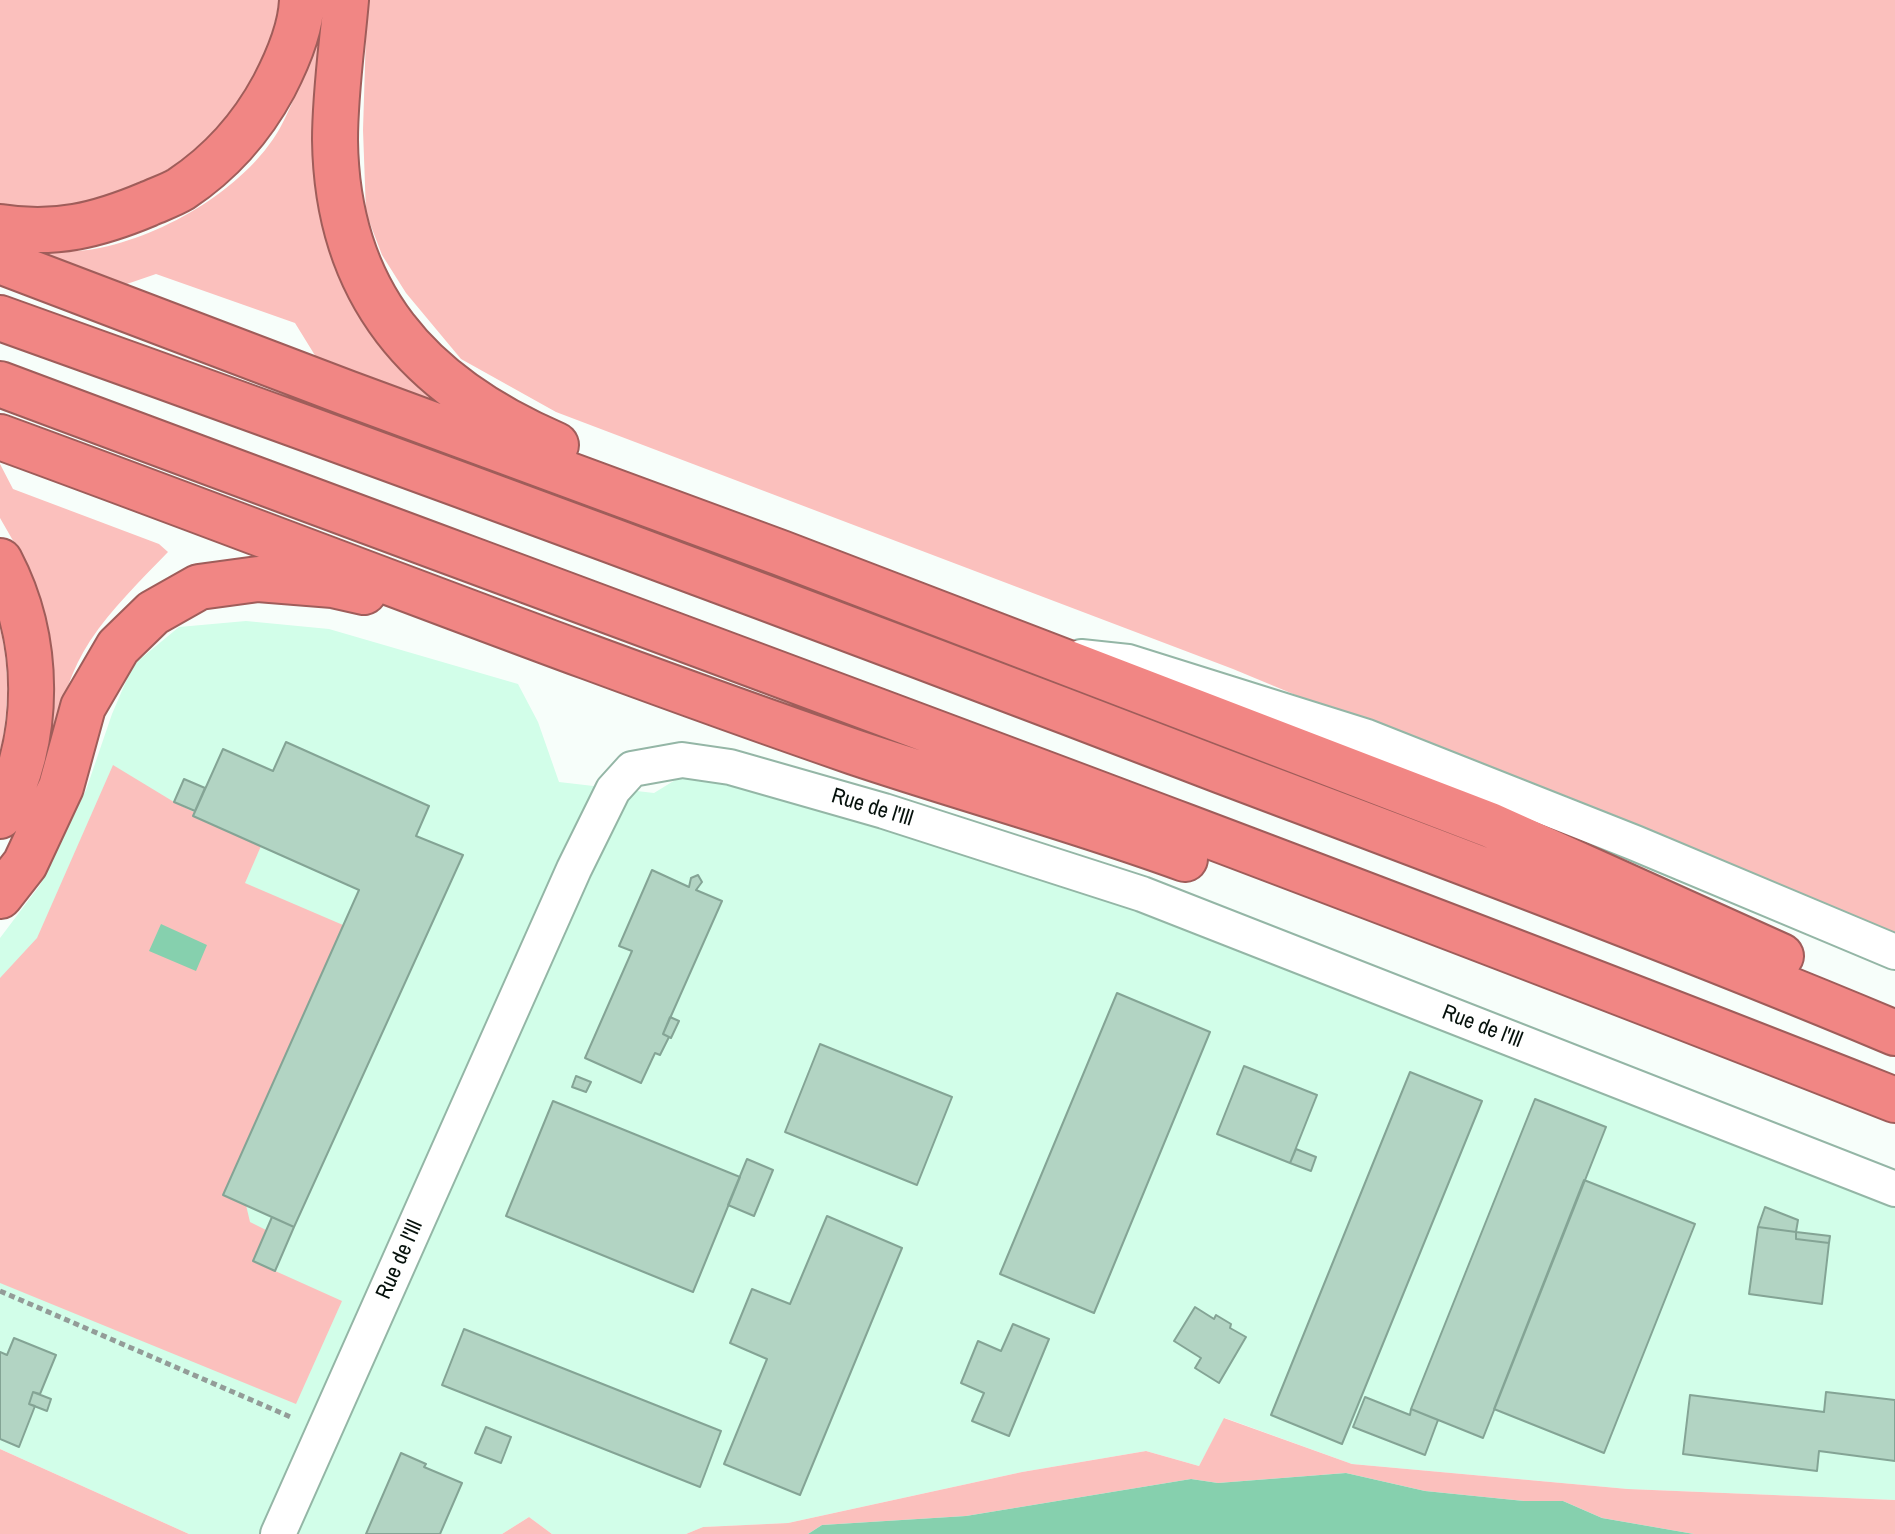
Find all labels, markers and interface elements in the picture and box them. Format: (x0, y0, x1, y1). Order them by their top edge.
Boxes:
street label: Rue de l'Ill (828, 783, 916, 833)
street label: Rue de l'Ill (1438, 1000, 1526, 1054)
street label: Rue de l'Ill (371, 1216, 429, 1304)

